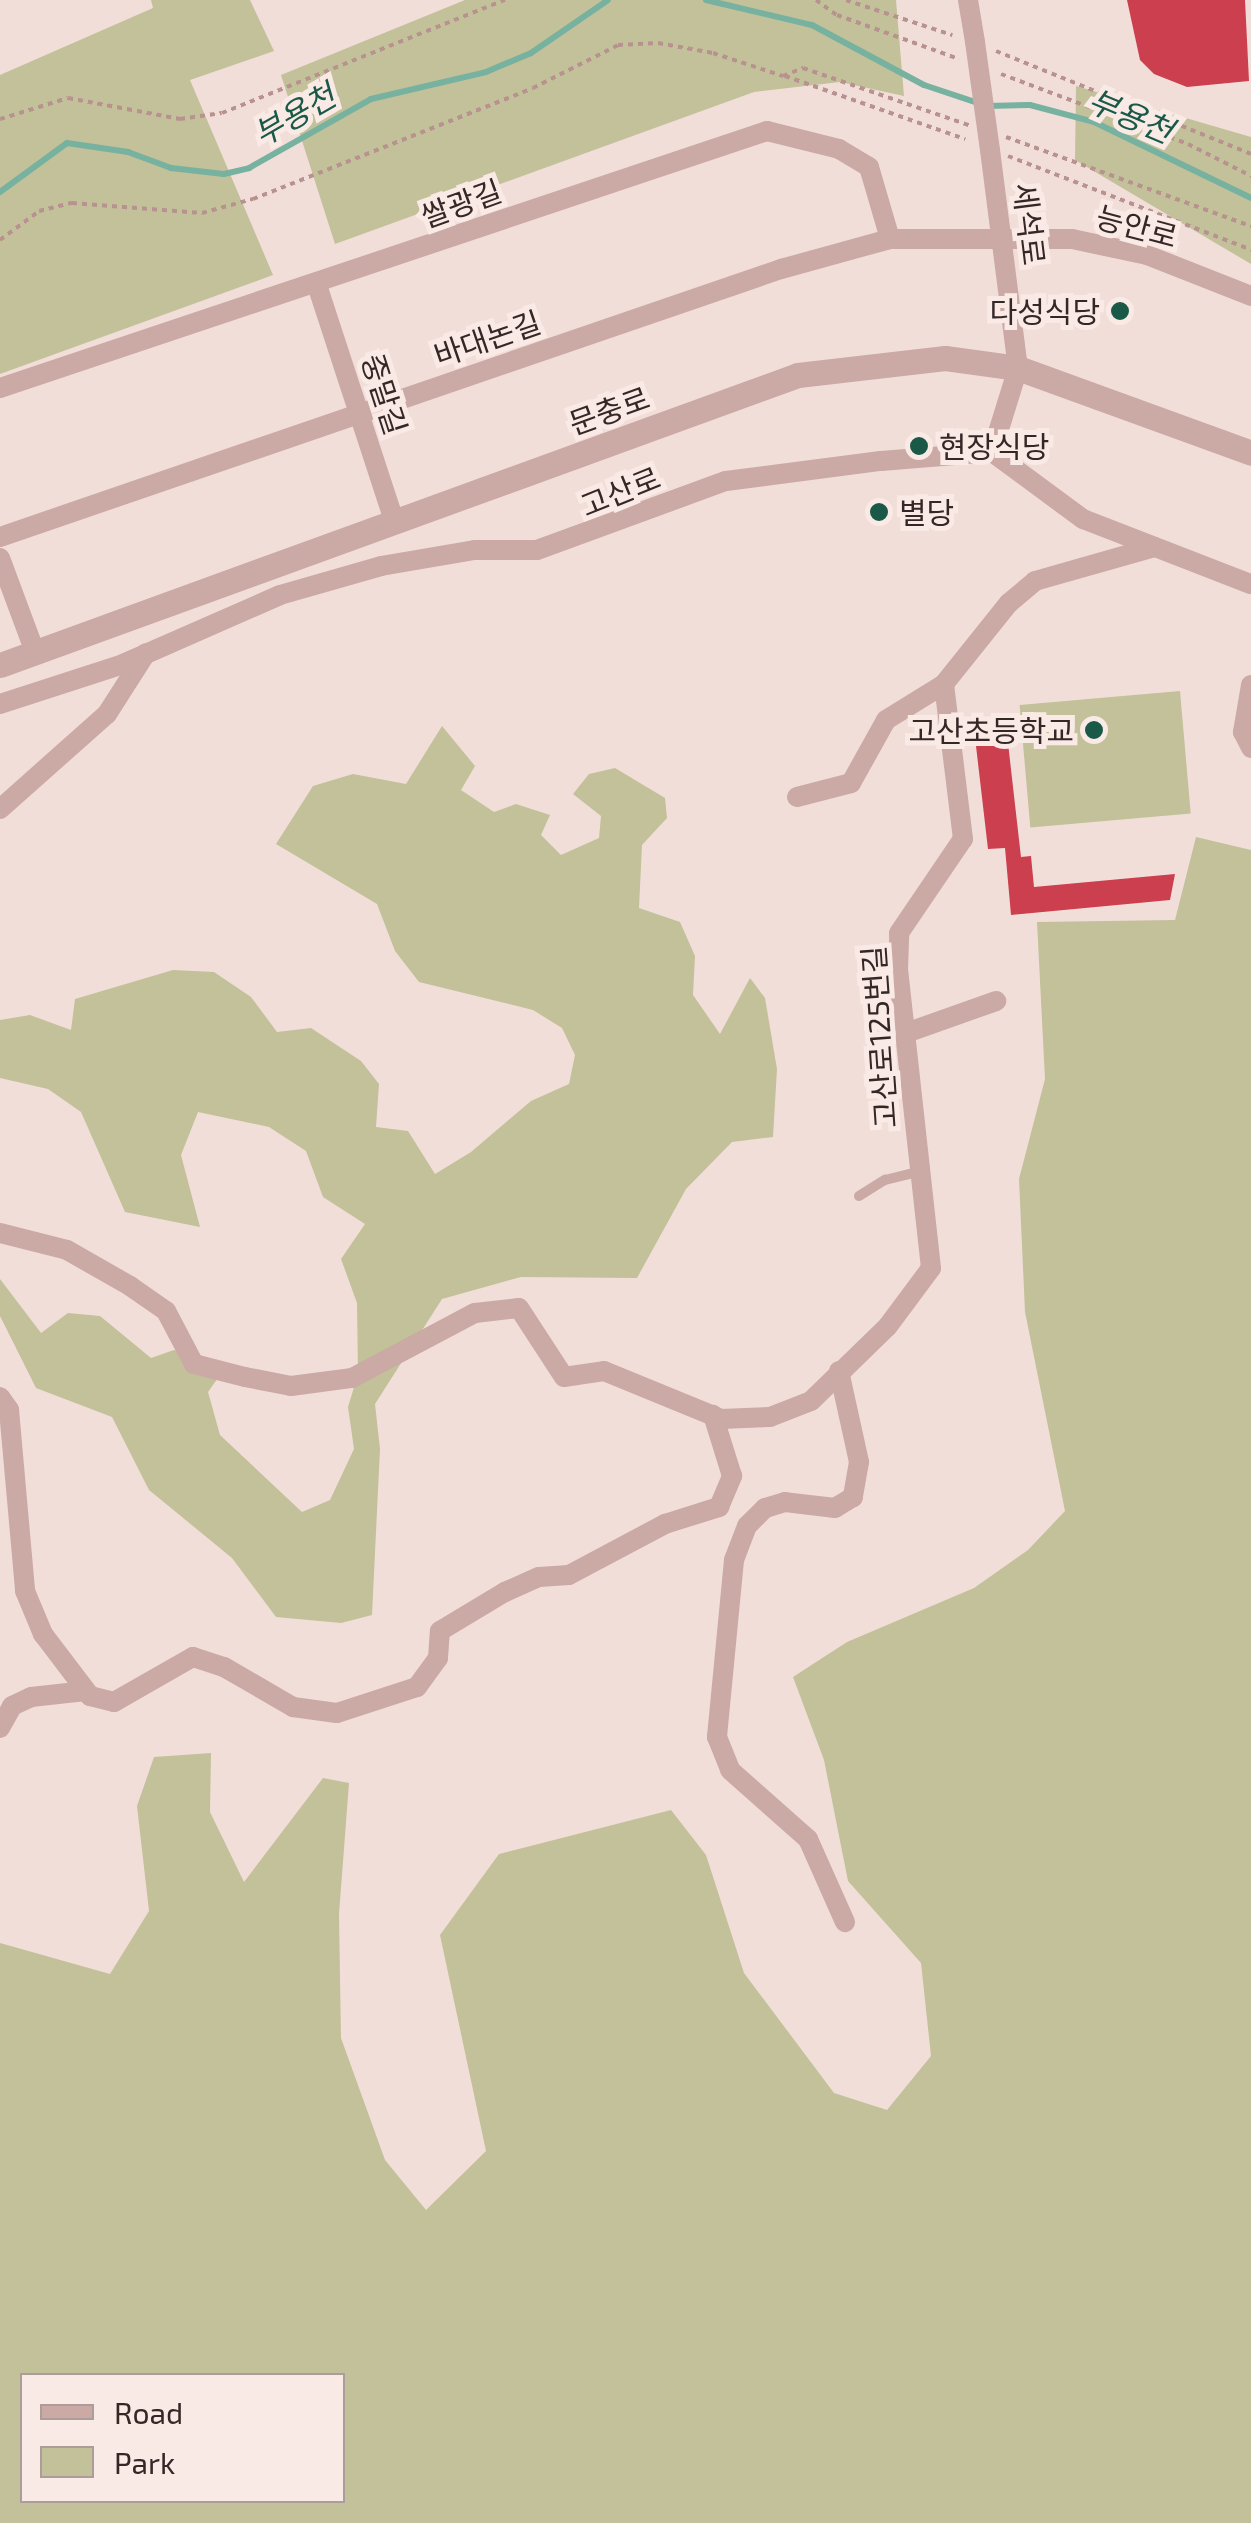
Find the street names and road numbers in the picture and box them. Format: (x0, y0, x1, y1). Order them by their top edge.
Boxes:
street label: 쌀광길 (416, 172, 506, 234)
street label: 세석로 (1007, 181, 1053, 267)
street label: 능안로 (1092, 198, 1182, 254)
street label: 바대논길 (429, 303, 545, 373)
street label: 중말길 (355, 349, 415, 439)
street label: 문충로 (564, 379, 654, 441)
street label: 고산로 (575, 459, 665, 523)
street label: 고산로125번길 (855, 945, 903, 1129)

